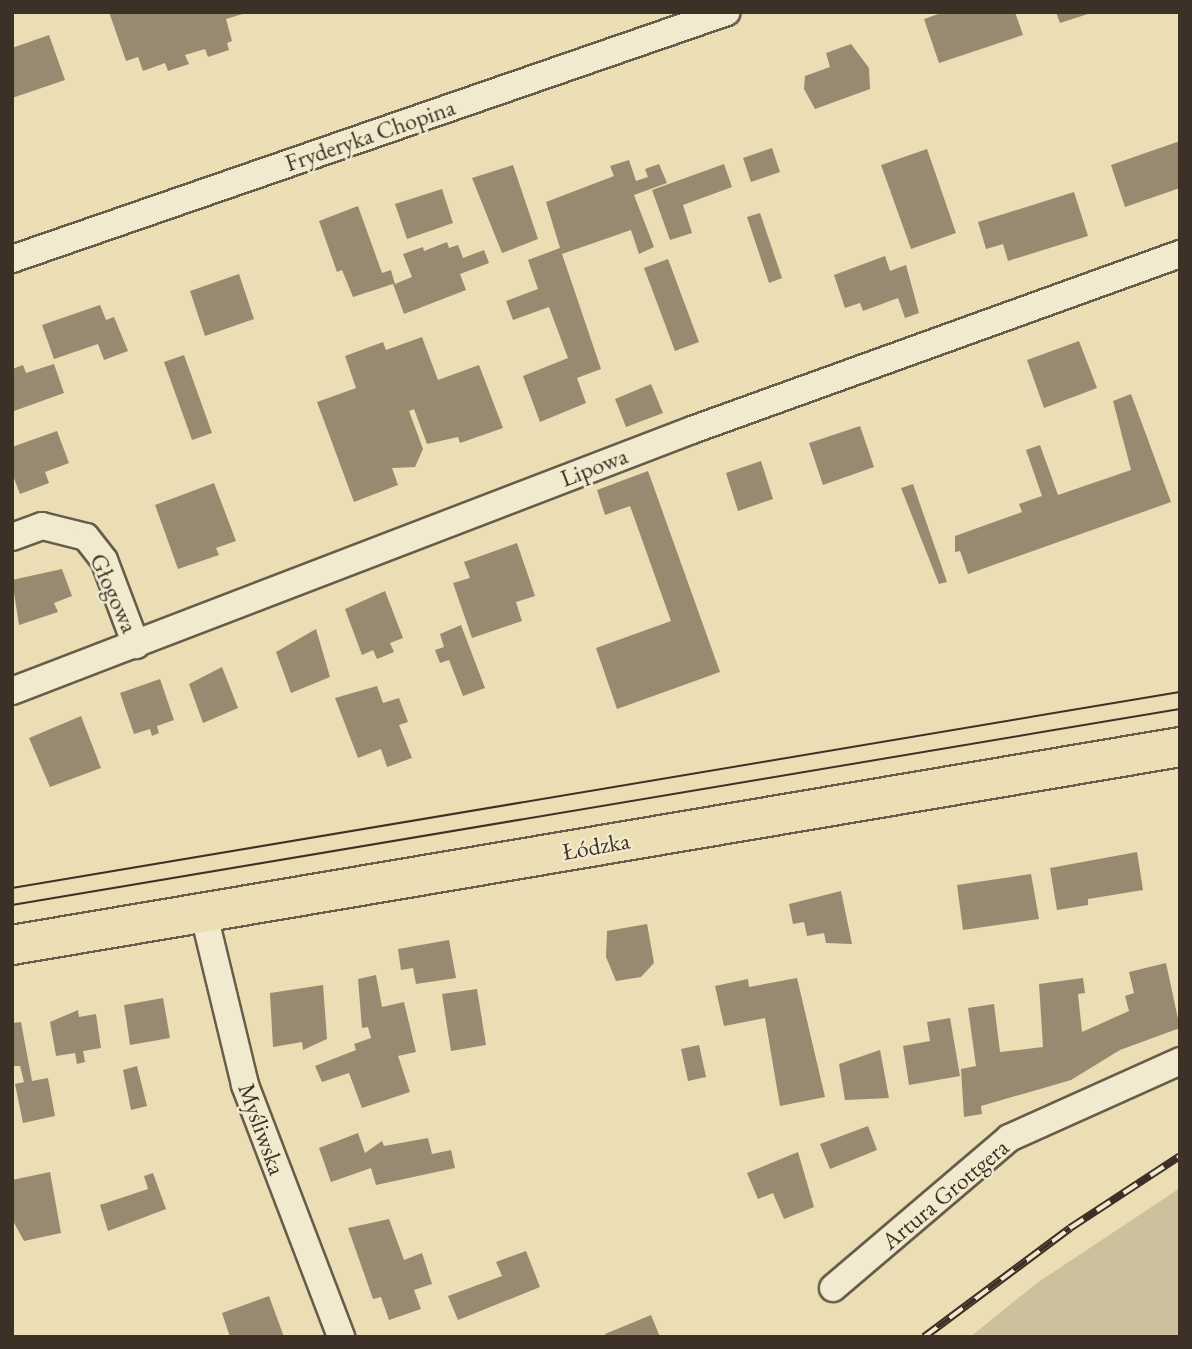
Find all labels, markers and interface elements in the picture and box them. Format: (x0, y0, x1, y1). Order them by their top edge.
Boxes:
street label: Fryderyka Chopina (281, 92, 459, 178)
street label: Lipowa (556, 441, 632, 493)
street label: Głogowa (84, 549, 144, 637)
street label: Łódzka (560, 826, 632, 866)
street label: Myśliwska (232, 1079, 292, 1179)
street label: Artura Grottgera (876, 1132, 1014, 1256)

